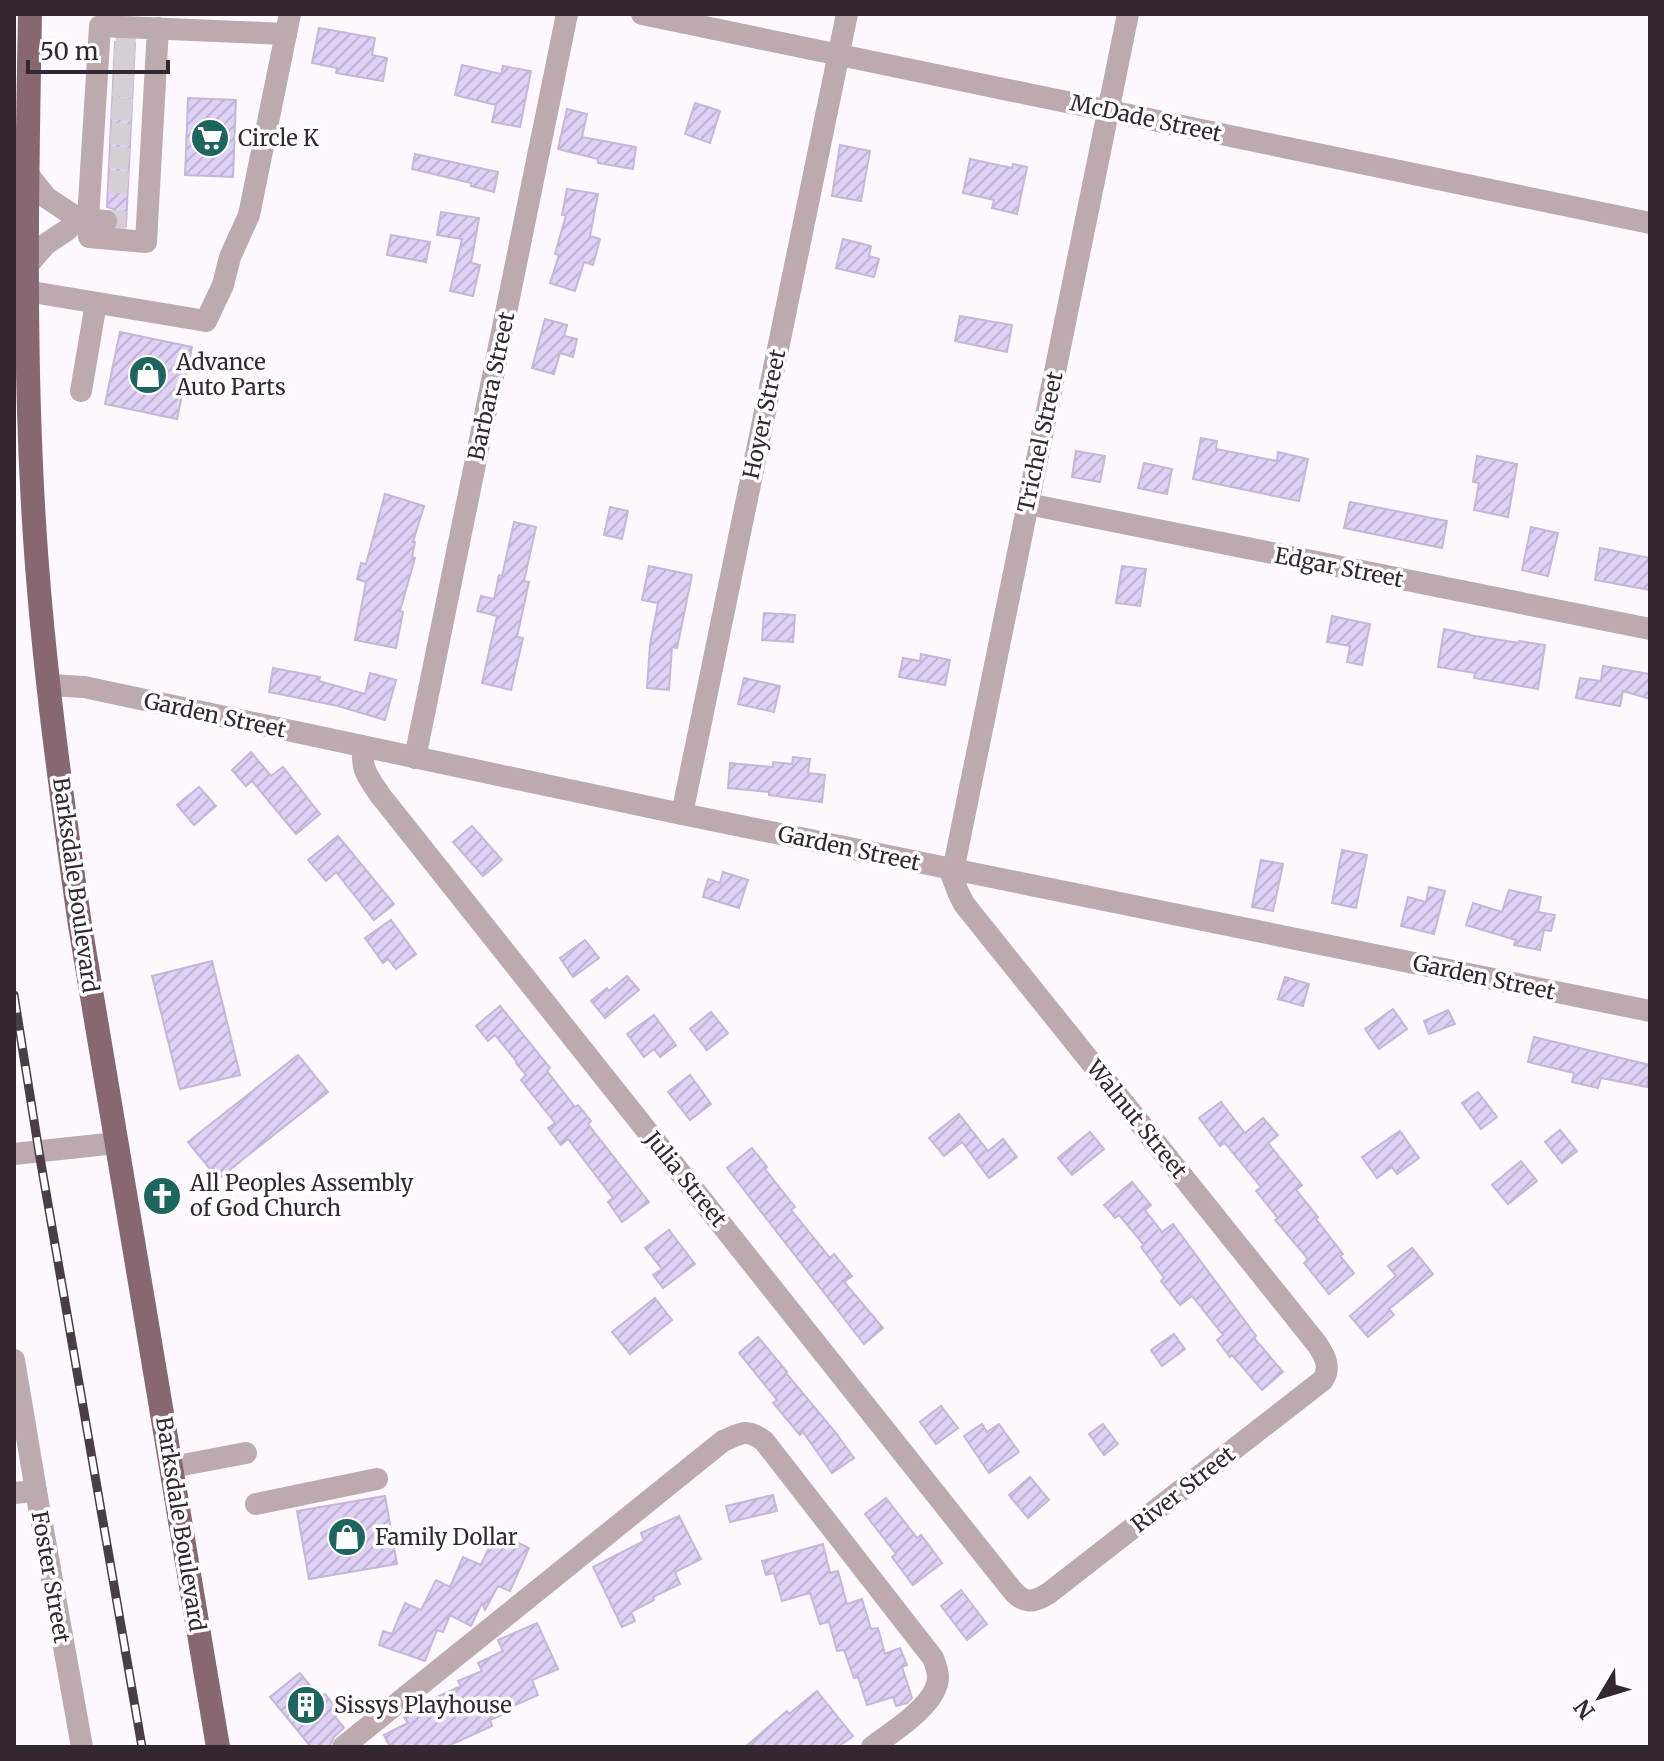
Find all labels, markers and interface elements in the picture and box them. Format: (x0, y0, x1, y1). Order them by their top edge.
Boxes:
scale bar (28, 24, 168, 74)
text: 50 m (40, 36, 99, 67)
street label: McDade Street (1068, 88, 1225, 148)
supermarket icon: Circle K (189, 117, 231, 159)
place label: Circle K (238, 124, 319, 152)
street label: Barbara Street (462, 309, 521, 463)
street label: Hoyer Street (737, 346, 792, 481)
place label: Advance Auto Parts (175, 348, 286, 401)
shop icon: Advance Auto Parts (127, 354, 169, 396)
street label: Trichel Street (1011, 368, 1069, 515)
street label: Edgar Street (1272, 541, 1406, 593)
street label: Garden Street (141, 686, 289, 744)
street label: Barksdale Boulevard (47, 776, 105, 994)
street label: Garden Street (775, 819, 923, 877)
street label: Garden Street (1410, 948, 1558, 1006)
street label: Walnut Street (1080, 1053, 1194, 1184)
street label: Julia Street (638, 1125, 733, 1233)
place label: All Peoples Assembly of God Church (189, 1169, 414, 1222)
church icon: All Peoples Assembly of God Church (141, 1175, 183, 1217)
street label: Barksdale Boulevard (150, 1415, 212, 1633)
street label: River Street (1126, 1440, 1241, 1538)
street label: Foster Street (26, 1509, 76, 1646)
shop icon: Family Dollar (326, 1516, 368, 1558)
place label: Family Dollar (375, 1523, 518, 1551)
north arrow (1560, 1657, 1640, 1737)
building icon: Sissys Playhouse (285, 1684, 327, 1726)
place label: Sissys Playhouse (334, 1691, 512, 1719)
text: N (1567, 1693, 1601, 1725)

